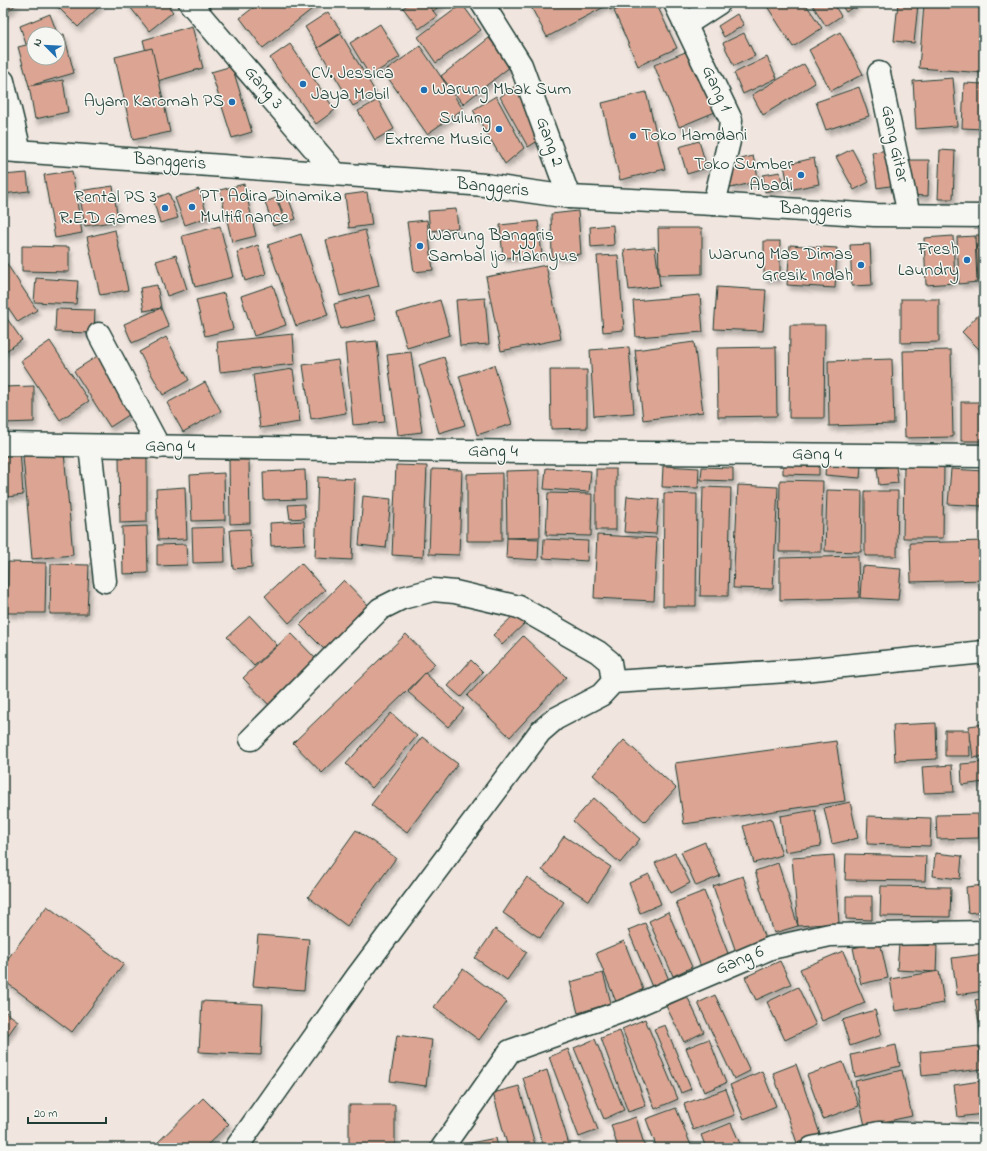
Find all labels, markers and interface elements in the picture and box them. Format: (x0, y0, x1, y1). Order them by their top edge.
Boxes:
north arrow (26, 26, 66, 66)
text: N (29, 36, 47, 49)
street label: Gang 3 (236, 61, 289, 116)
place label: CV. Jessica Jaya Mobil (311, 61, 394, 108)
street label: Gang 1 (693, 62, 738, 117)
place label: Warung Mbak Sum (432, 77, 571, 104)
marker: CV. Jessica Jaya Mobil (298, 79, 308, 89)
marker: Warung Mbak Sum (419, 85, 429, 95)
place label: Ayam Karomah PS (84, 89, 224, 115)
marker: Ayam Karomah PS (227, 97, 237, 107)
street label: Gang Gitar (872, 103, 915, 186)
place label: Sulung Extreme Music (384, 106, 491, 153)
street label: Gang 2 (527, 113, 570, 171)
place label: Toko Hamdani (641, 123, 747, 149)
marker: Sulung Extreme Music (494, 124, 504, 134)
marker: Toko Hamdani (628, 131, 638, 141)
street label: Banggeris (132, 146, 207, 179)
place label: Toko Sumber Abadi (694, 152, 793, 199)
marker: Toko Sumber Abadi (796, 170, 806, 180)
street label: Banggeris (454, 171, 531, 206)
place label: PT. Adira Dinamika Multifinance (200, 184, 342, 231)
place label: Rental PS 3 R.E.D Games (59, 185, 157, 232)
street label: Banggeris (778, 195, 853, 228)
marker: PT. Adira Dinamika Multifinance (187, 202, 197, 212)
marker: Rental PS 3 R.E.D Games (160, 203, 170, 213)
place label: Warung Banggris Sambal Ijo Maknyus (428, 223, 578, 270)
place label: Fresh Laundry (898, 237, 959, 284)
marker: Warung Banggris Sambal Ijo Maknyus (415, 241, 425, 251)
place label: Warung Mas Dimas Gresik Indah (708, 242, 853, 289)
marker: Fresh Laundry (962, 255, 972, 265)
marker: Warung Mas Dimas Gresik Indah (856, 260, 866, 270)
street label: Gang 4 (145, 434, 196, 461)
street label: Gang 4 (468, 439, 519, 466)
street label: Gang 4 (792, 442, 843, 469)
street label: Gang 6 (712, 939, 769, 984)
scale bar (28, 1099, 106, 1125)
text: 20 m (34, 1105, 57, 1123)

